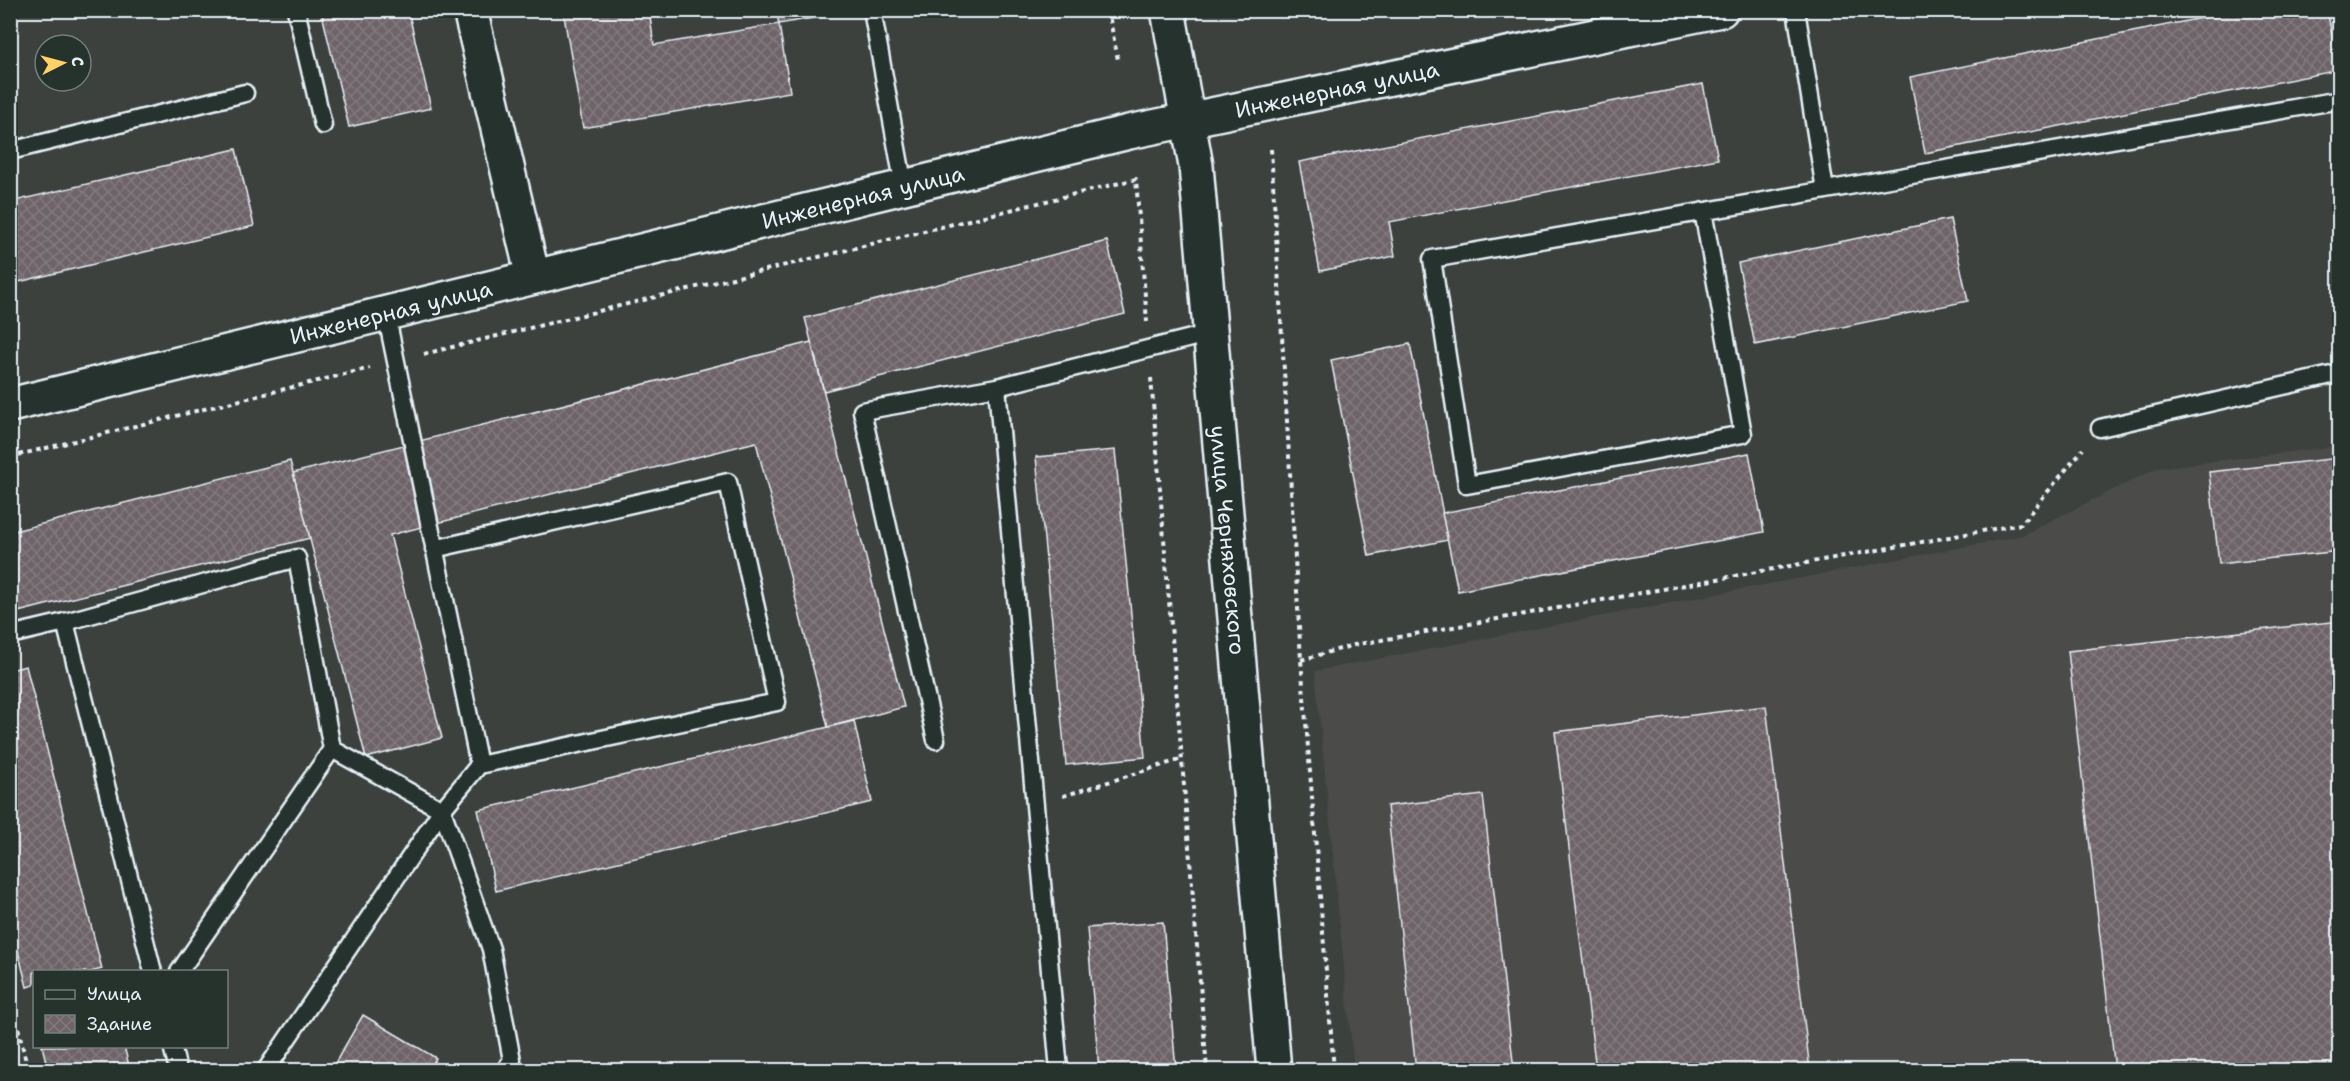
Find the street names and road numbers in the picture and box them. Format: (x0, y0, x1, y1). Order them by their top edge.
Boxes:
street label: Инженерная улица (1232, 54, 1442, 124)
street label: Инженерная улица (759, 158, 968, 236)
street label: Инженерная улица (287, 273, 495, 351)
street label: улица Черняховского (1204, 424, 1253, 656)

